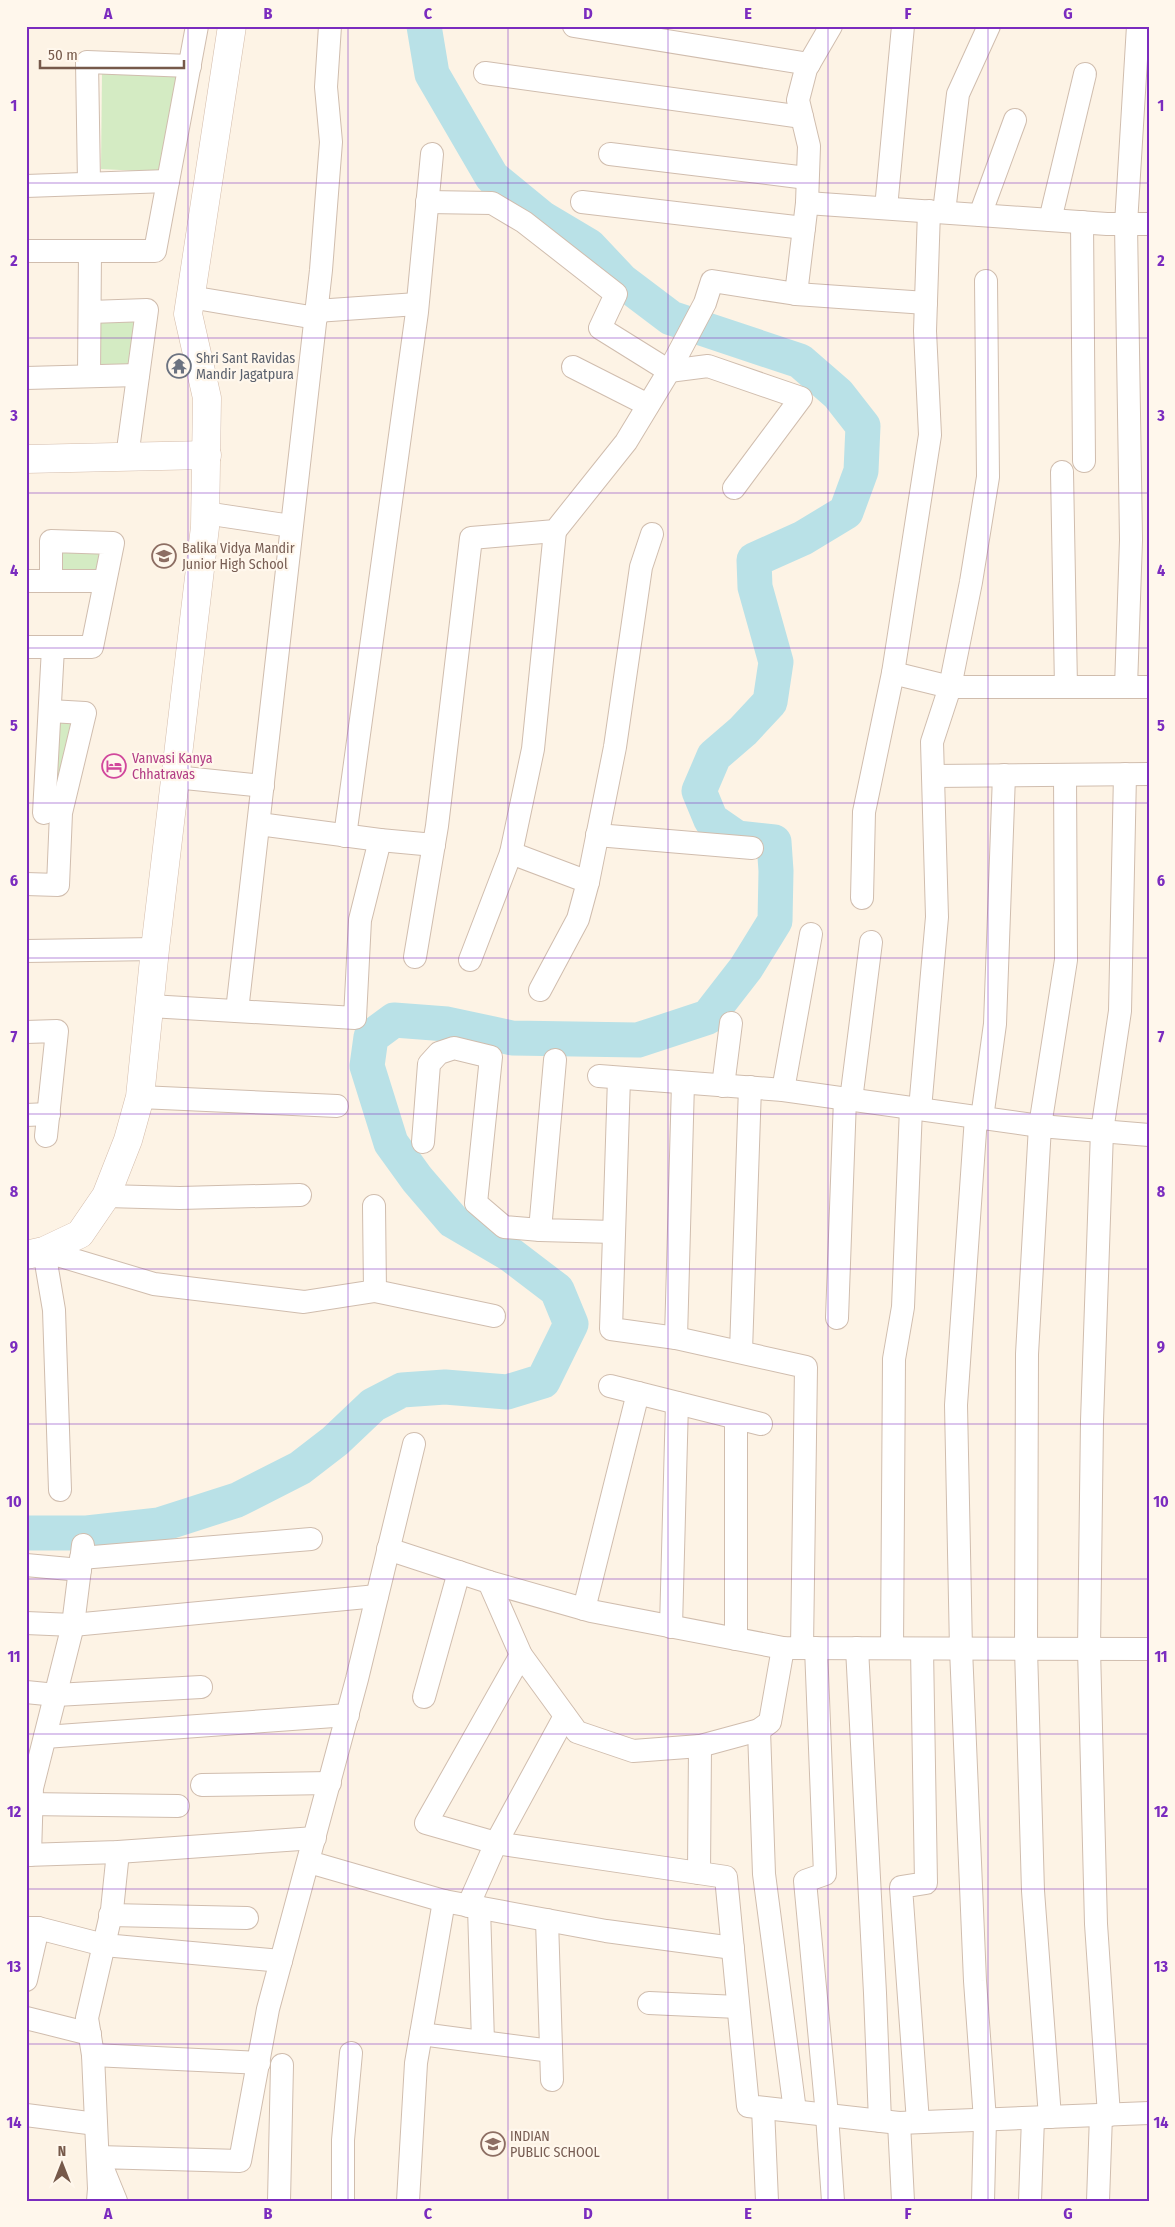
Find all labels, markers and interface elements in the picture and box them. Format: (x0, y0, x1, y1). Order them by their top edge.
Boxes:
text: A (103, 4, 113, 23)
text: B (264, 4, 273, 23)
text: C (424, 4, 433, 23)
text: D (583, 4, 593, 23)
text: E (744, 4, 752, 23)
text: F (904, 4, 912, 23)
text: G (1063, 4, 1073, 23)
scale bar (40, 38, 184, 70)
text: 50 m (48, 46, 78, 64)
text: 1 (11, 96, 17, 115)
text: 1 (1158, 96, 1164, 115)
text: 2 (9, 251, 18, 270)
text: 2 (1156, 251, 1165, 270)
place label: Shri Sant Ravidas Mandir Jagatpura (196, 350, 295, 383)
temple icon: Shri Sant Ravidas Mandir Jagatpura (166, 353, 192, 379)
text: 3 (9, 406, 18, 425)
text: 3 (1156, 406, 1165, 425)
place label: Balika Vidya Mandir Junior High School (182, 540, 295, 573)
school or university icon: Balika Vidya Mandir Junior High School (151, 543, 177, 569)
text: 4 (10, 561, 18, 580)
text: 4 (1157, 561, 1165, 580)
text: 5 (10, 716, 18, 735)
text: 5 (1157, 716, 1165, 735)
place label: Vanvasi Kanya Chhatravas (132, 750, 213, 783)
hotel icon: Vanvasi Kanya Chhatravas (101, 753, 127, 779)
text: 6 (10, 871, 18, 890)
text: 6 (1157, 871, 1165, 890)
text: 7 (11, 1027, 18, 1046)
text: 7 (1158, 1027, 1165, 1046)
text: 8 (10, 1182, 19, 1201)
text: 8 (1157, 1182, 1166, 1201)
text: 9 (10, 1337, 18, 1356)
text: 9 (1157, 1337, 1165, 1356)
text: 10 (6, 1492, 22, 1511)
text: 10 (1153, 1492, 1169, 1511)
text: 11 (7, 1647, 21, 1666)
text: 11 (1154, 1647, 1168, 1666)
text: 12 (7, 1802, 22, 1821)
text: 12 (1154, 1802, 1169, 1821)
text: 13 (7, 1957, 22, 1976)
text: 13 (1154, 1957, 1169, 1976)
text: 14 (7, 2113, 22, 2132)
text: 14 (1154, 2113, 1169, 2132)
place label: INDIAN PUBLIC SCHOOL (510, 2128, 600, 2161)
school or university icon: INDIAN PUBLIC SCHOOL (480, 2131, 506, 2157)
north arrow (38, 2140, 88, 2190)
text: N (58, 2143, 66, 2160)
text: A (103, 2204, 113, 2223)
text: B (264, 2204, 273, 2223)
text: C (424, 2204, 433, 2223)
text: D (583, 2204, 593, 2223)
text: E (744, 2204, 752, 2223)
text: F (904, 2204, 912, 2223)
text: G (1063, 2204, 1073, 2223)

